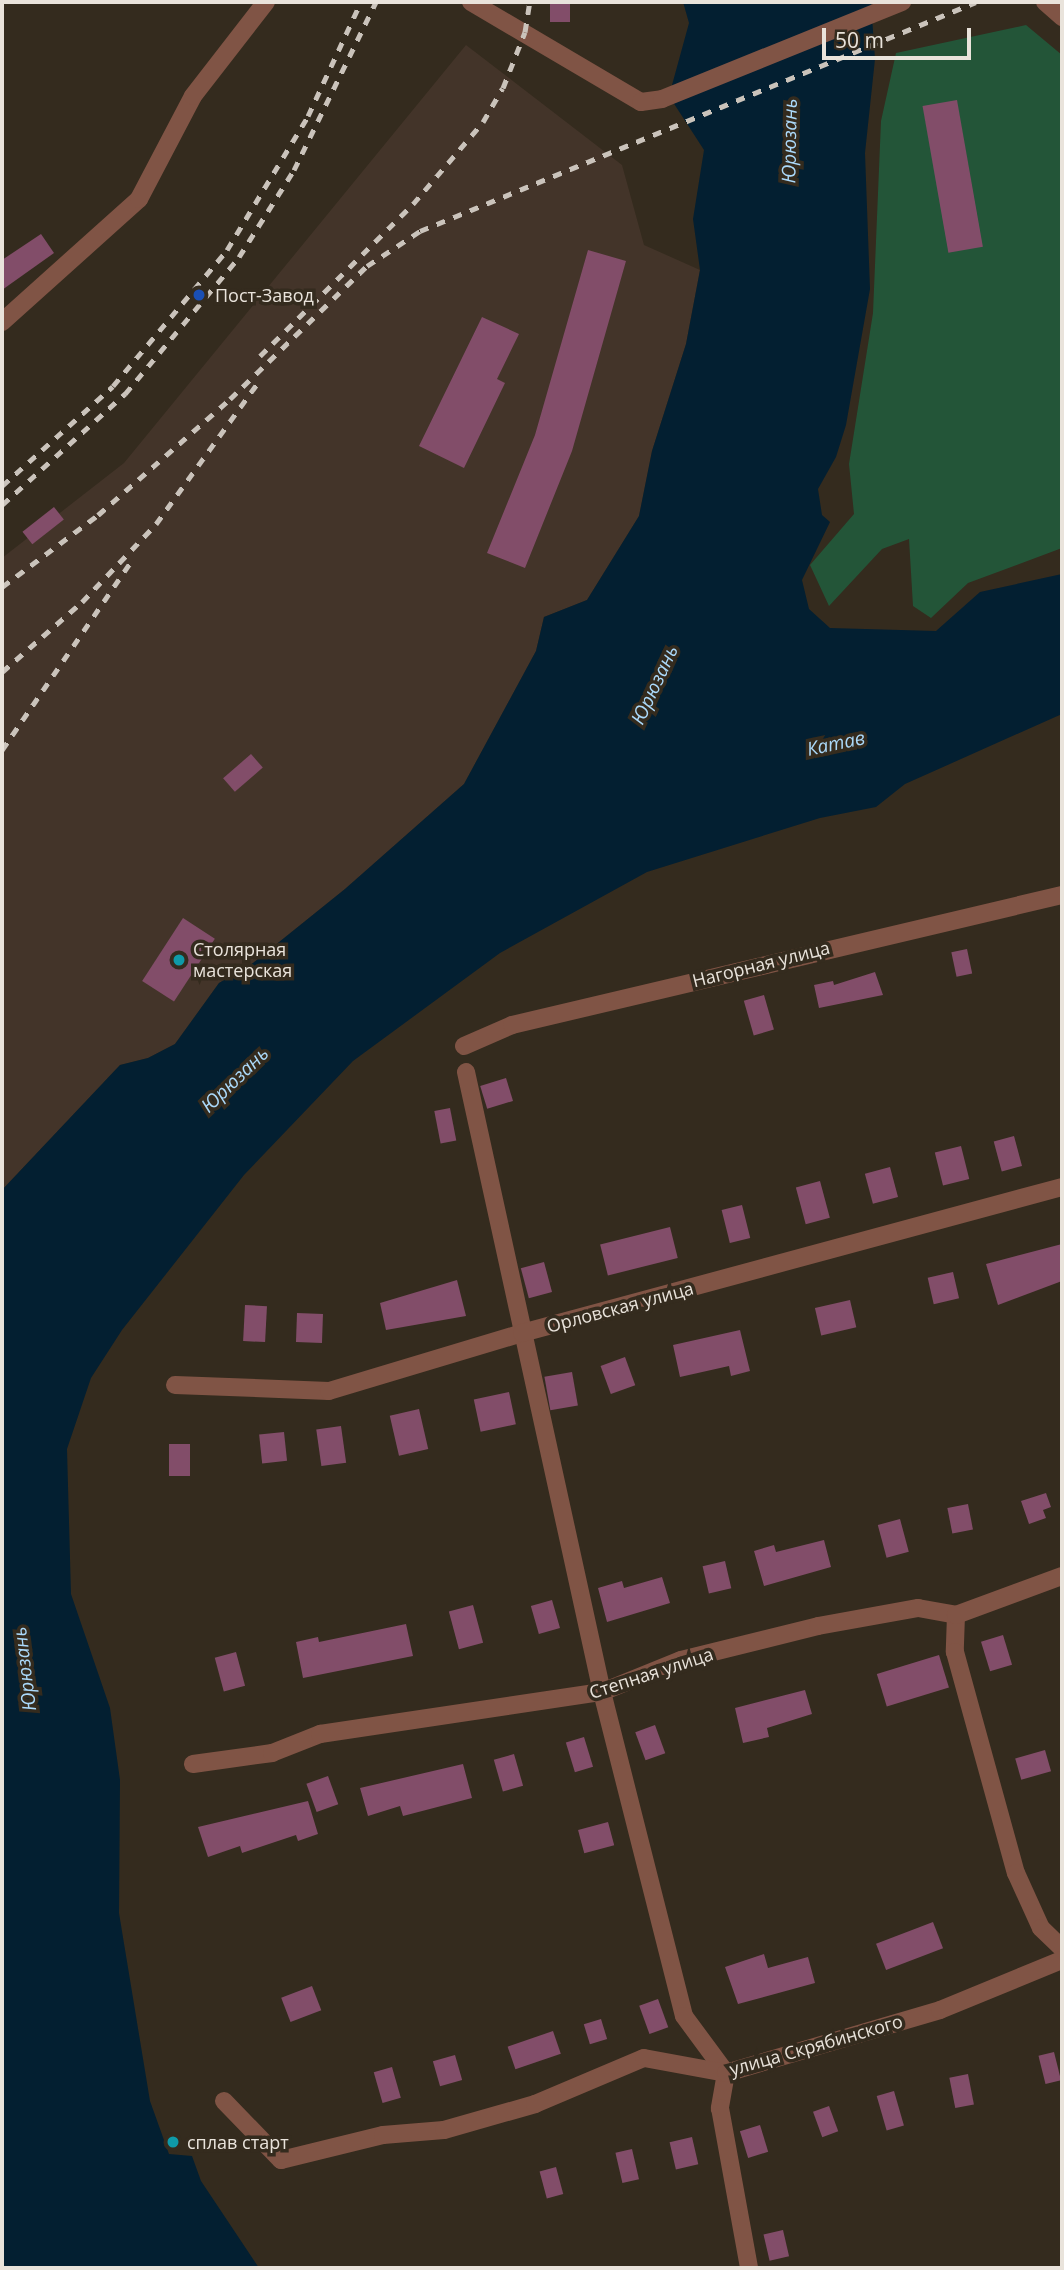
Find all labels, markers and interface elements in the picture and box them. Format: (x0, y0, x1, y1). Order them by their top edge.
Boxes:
scale bar (826, 14, 975, 58)
text: 50 m (835, 26, 884, 54)
water label: Юрюзань (778, 98, 802, 184)
place label: Пост-Завод (215, 284, 314, 306)
marker: Пост-Завод (189, 285, 209, 305)
water label: Юрюзань (627, 642, 683, 728)
water label: Катав (805, 727, 867, 761)
street label: Нагорная улица (690, 936, 832, 992)
place label: Столярная мастерская (193, 939, 292, 982)
marker: Столярная мастерская (171, 952, 187, 968)
water label: Юрюзань (197, 1042, 273, 1118)
street label: Орловская улица (544, 1277, 696, 1337)
water label: Юрюзань (9, 1626, 41, 1712)
street label: Степная улица (586, 1643, 716, 1703)
street label: улица Скрябинского (727, 2010, 905, 2080)
place label: сплав старт (187, 2131, 289, 2153)
marker: сплав старт (165, 2134, 181, 2150)

